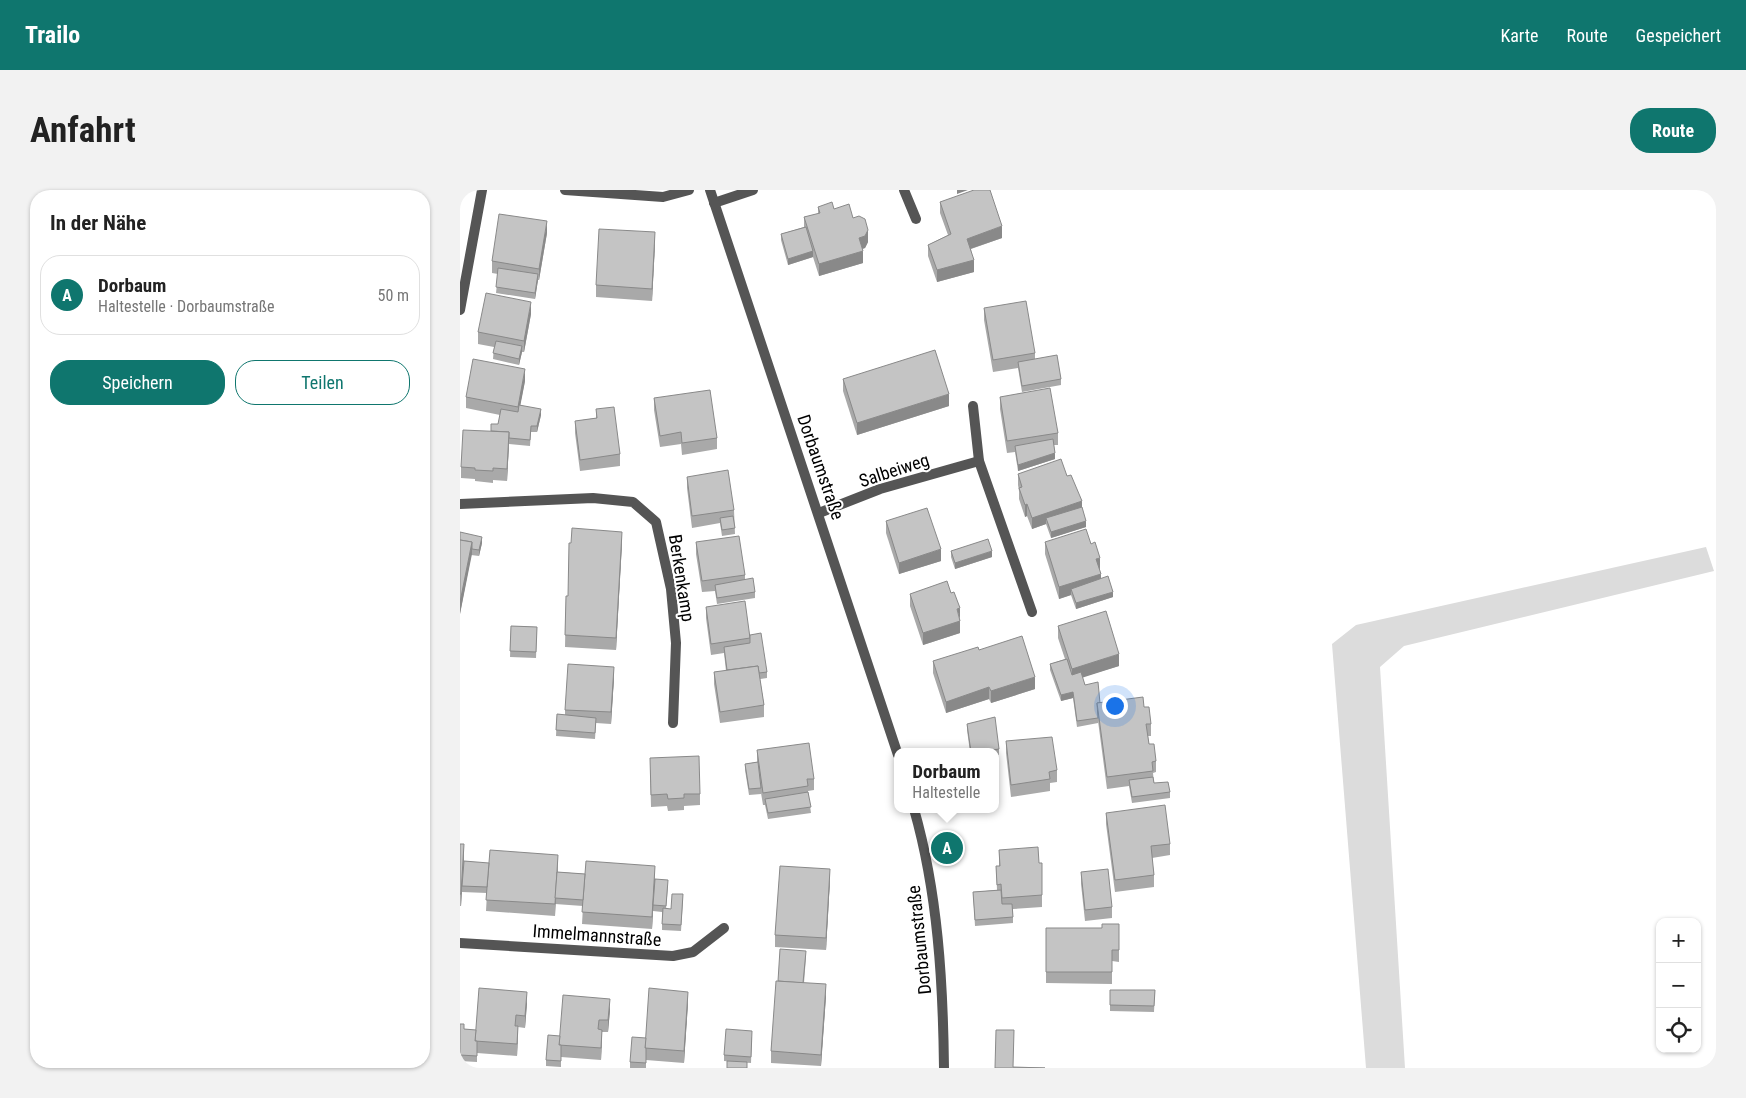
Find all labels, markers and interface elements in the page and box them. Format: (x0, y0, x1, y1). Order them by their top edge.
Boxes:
text: Trailo (25, 21, 80, 49)
text: Karte (1500, 25, 1539, 46)
text: Route (1567, 25, 1608, 46)
text: Gespeichert (1636, 25, 1721, 46)
button: Route (1630, 108, 1716, 153)
text: Anfahrt (30, 110, 136, 151)
text: In der Nähe (50, 211, 146, 235)
text: Dorbaum (98, 274, 166, 297)
text: A (62, 286, 72, 305)
text: 50 m (377, 286, 409, 305)
text: Haltestelle · Dorbaumstraße (98, 297, 275, 316)
button: Speichern (50, 360, 225, 405)
button: Teilen (235, 360, 410, 405)
street label: Dorbaumstraße (793, 412, 849, 522)
street label: Salbeiweg (856, 449, 932, 491)
street label: Berkenkamp (665, 533, 699, 623)
your location (1102, 693, 1128, 719)
popup (894, 748, 999, 813)
text: Dorbaum (912, 760, 981, 783)
text: Haltestelle (912, 783, 980, 802)
pin: A (931, 829, 963, 867)
street label: Dorbaumstraße (903, 884, 935, 996)
map controls (1656, 918, 1701, 1053)
button: + (1656, 918, 1701, 963)
street label: Immelmannstraße (532, 920, 662, 950)
button: − (1656, 963, 1701, 1008)
button: locate (1656, 1008, 1701, 1053)

